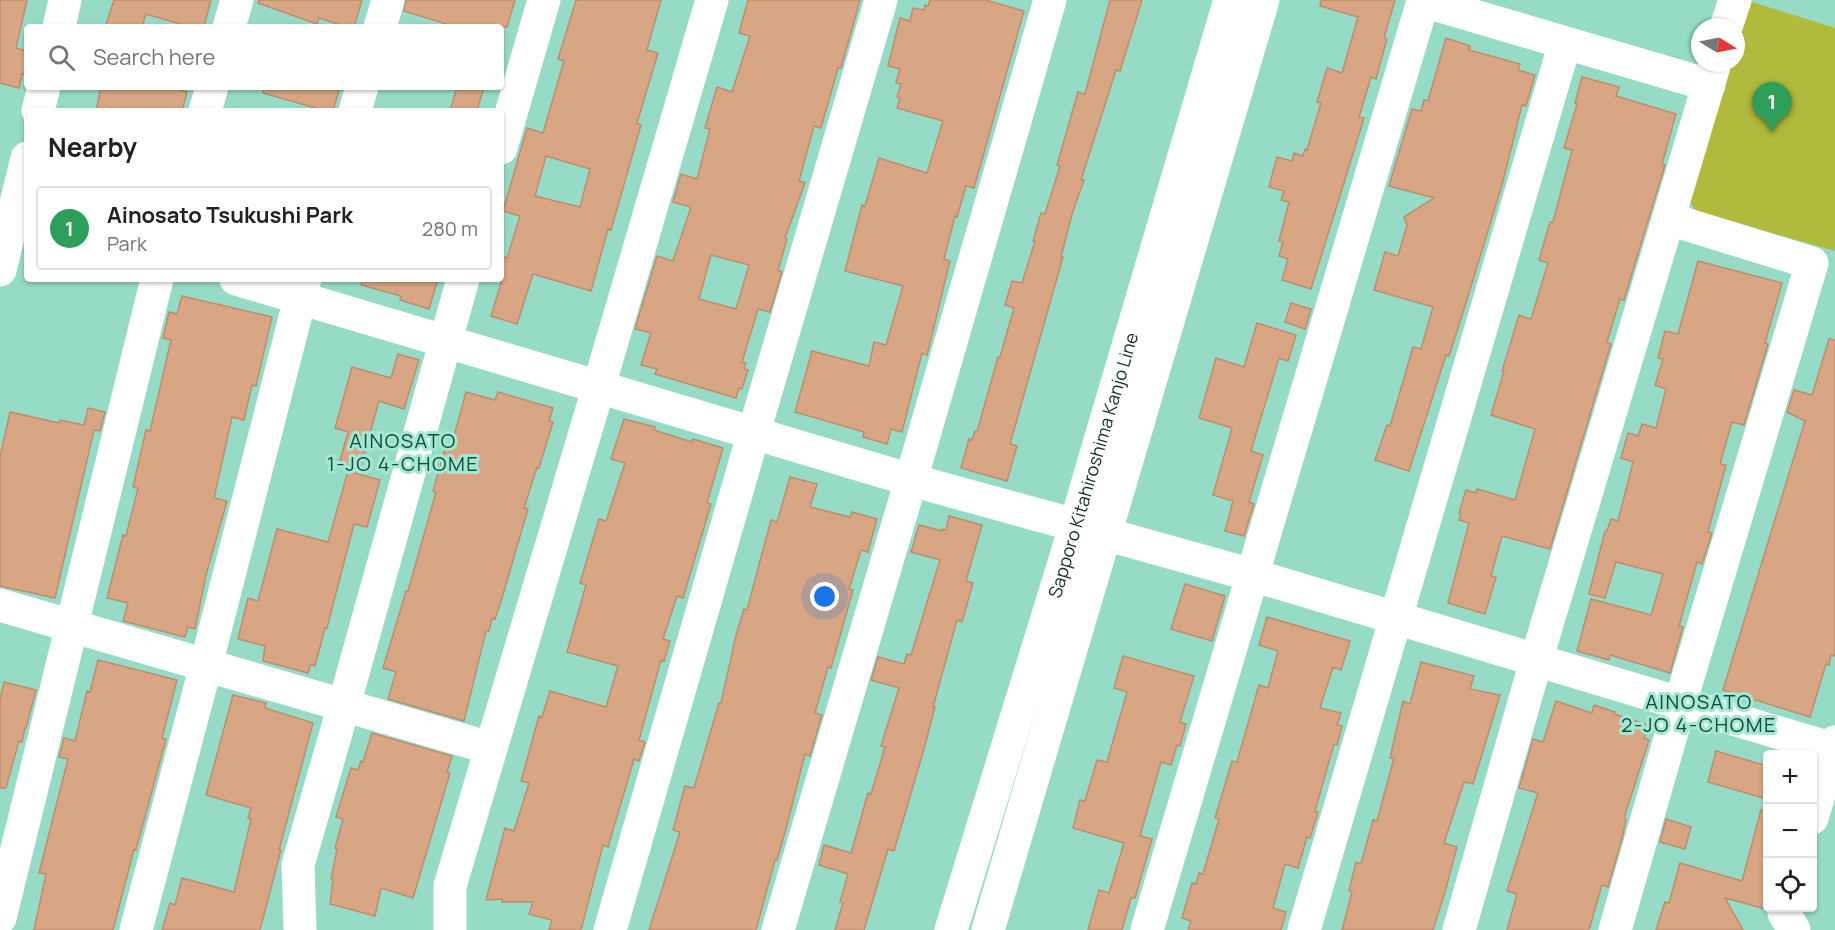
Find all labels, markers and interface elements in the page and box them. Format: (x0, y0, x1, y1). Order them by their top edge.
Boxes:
north arrow (1691, 18, 1745, 72)
search box (24, 24, 504, 90)
icon: search (45, 41, 78, 74)
text: Search here (93, 42, 215, 72)
pin: 1 (1752, 82, 1792, 132)
text: Nearby (48, 129, 137, 165)
text: Ainosato Tsukushi Park (107, 200, 353, 230)
text: 1 (65, 215, 74, 242)
text: 280 m (422, 215, 478, 242)
text: Park (107, 230, 147, 257)
street label: Sapporo Kitahiroshima Kanjo Line (1042, 330, 1143, 601)
district label: AINOSATO 1-JO 4-CHOME (327, 427, 479, 477)
your location (810, 582, 839, 611)
district label: AINOSATO 2-JO 4-CHOME (1621, 688, 1777, 738)
map controls (1763, 750, 1817, 912)
button: + (1763, 750, 1817, 804)
button: − (1763, 804, 1817, 858)
button: locate (1763, 858, 1817, 912)

